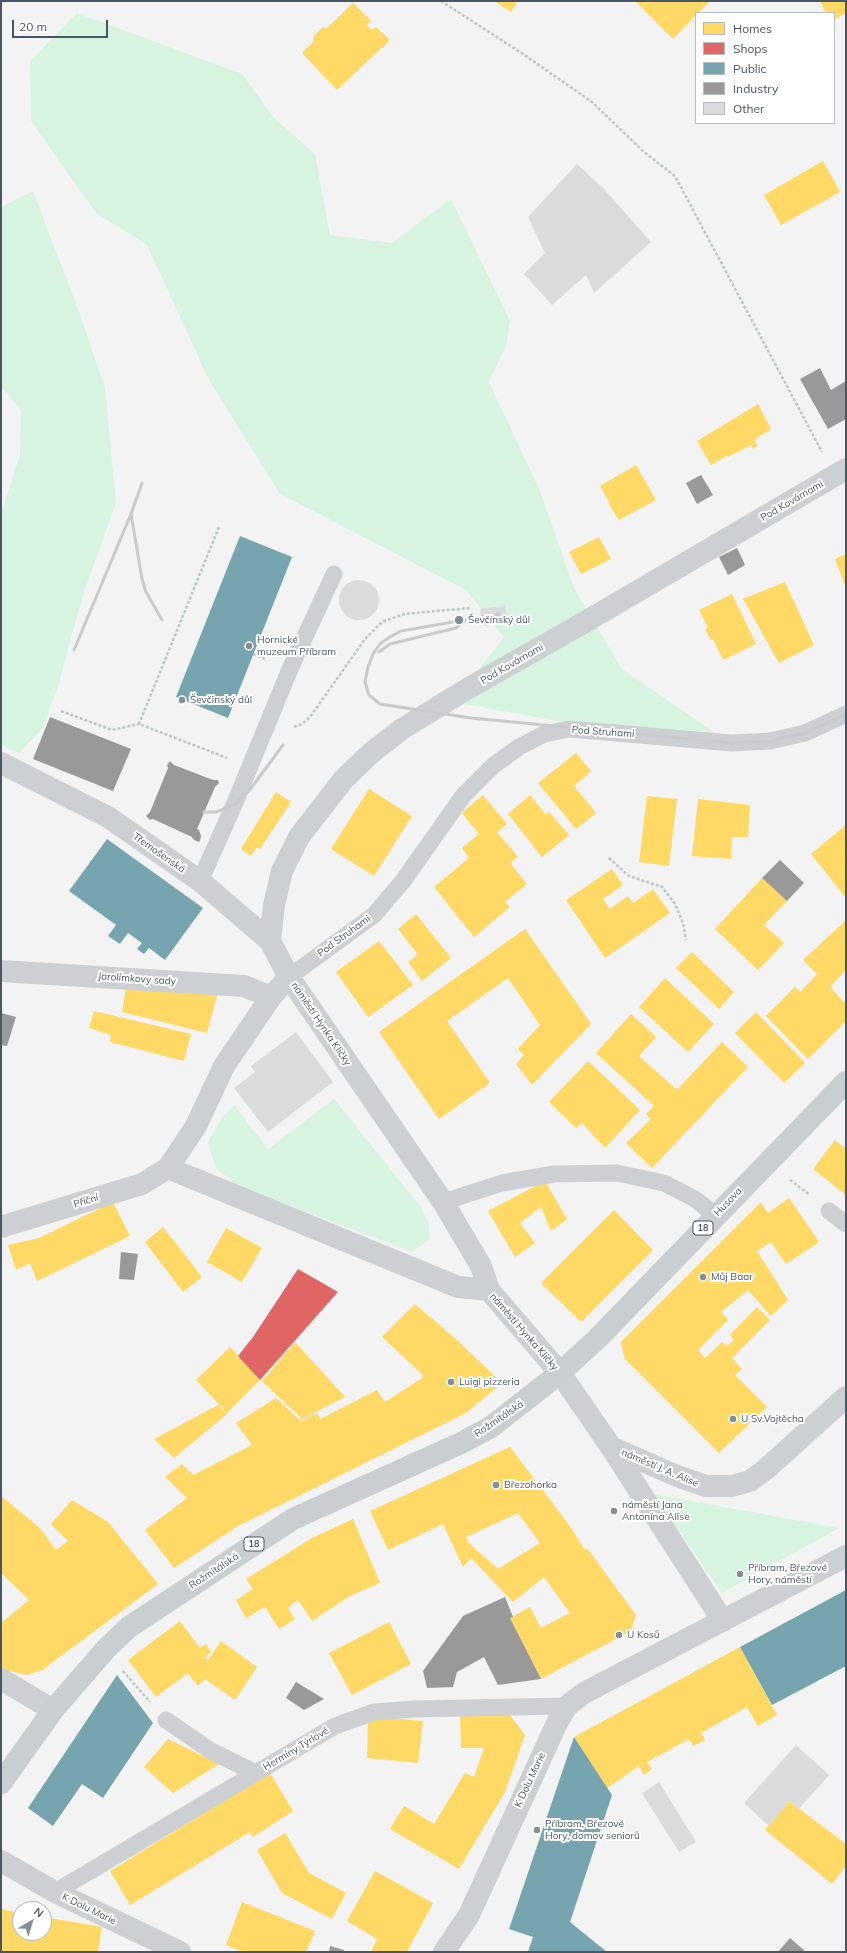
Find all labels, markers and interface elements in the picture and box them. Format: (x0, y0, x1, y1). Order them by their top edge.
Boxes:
scale bar (14, 12, 110, 38)
legend (695, 12, 835, 124)
text: 20 m (19, 19, 47, 34)
text: Homes (733, 21, 772, 36)
text: Shops (733, 41, 768, 56)
text: Public (733, 61, 767, 76)
text: Industry (733, 81, 778, 96)
text: Other (733, 101, 764, 116)
street label: Pod Kovárnami (759, 478, 825, 524)
marker: Ševčínský důl (453, 614, 465, 626)
place label: Ševčínský důl (468, 614, 530, 626)
place label: Hornické muzeum Příbram (257, 634, 336, 658)
marker: Hornické muzeum Příbram (244, 641, 254, 651)
street label: Pod Kovárnami (479, 641, 545, 687)
place label: Ševčinský důl (190, 694, 252, 706)
marker: Ševčinský důl (177, 695, 187, 705)
street label: Pod Struhami (571, 724, 635, 740)
street label: Třemošenská (131, 831, 187, 875)
street label: Pod Struhami (315, 913, 373, 959)
street label: Jarolímkovy sady (97, 970, 177, 988)
street label: náměstí Hynka Kličky (289, 980, 353, 1068)
street label: Husova (711, 1185, 745, 1219)
street label: Příční (72, 1192, 100, 1210)
road number: 18 (693, 1221, 713, 1235)
place label: Můj Baar (711, 1271, 753, 1283)
marker: Můj Baar (698, 1272, 708, 1282)
street label: náměstí Hynka Kličky (487, 1291, 561, 1373)
place label: Luigi pizzeria (459, 1376, 520, 1388)
marker: Luigi pizzeria (446, 1377, 456, 1387)
street label: Rožmitálská (472, 1398, 526, 1440)
place label: U Sv.Vojtěcha (741, 1413, 804, 1425)
marker: U Sv.Vojtěcha (728, 1414, 738, 1424)
street label: náměstí J. A. Alise (620, 1446, 700, 1490)
place label: Březohorka (504, 1479, 557, 1491)
marker: Březohorka (491, 1480, 501, 1490)
place label: náměstí Jana Antonína Alise (622, 1499, 690, 1522)
marker: náměstí Jana Antonína Alise (609, 1506, 619, 1516)
road number: 18 (244, 1537, 264, 1551)
street label: Rožmitálská (187, 1551, 241, 1591)
place label: Příbram, Březové Hory, náměstí (748, 1562, 827, 1586)
marker: Příbram, Březové Hory, náměstí (735, 1569, 745, 1579)
place label: U Kosů (627, 1629, 660, 1641)
marker: U Kosů (614, 1630, 624, 1640)
street label: Hermíny Týrlové (261, 1725, 331, 1773)
street label: K Dolu Marie (512, 1751, 548, 1809)
place label: Příbram, Březové Hory, domov seniorů (545, 1818, 640, 1842)
marker: Příbram, Březové Hory, domov seniorů (532, 1825, 542, 1835)
street label: K Dolu Marie (60, 1891, 118, 1927)
north arrow (12, 1901, 52, 1941)
text: N (31, 1904, 46, 1920)

